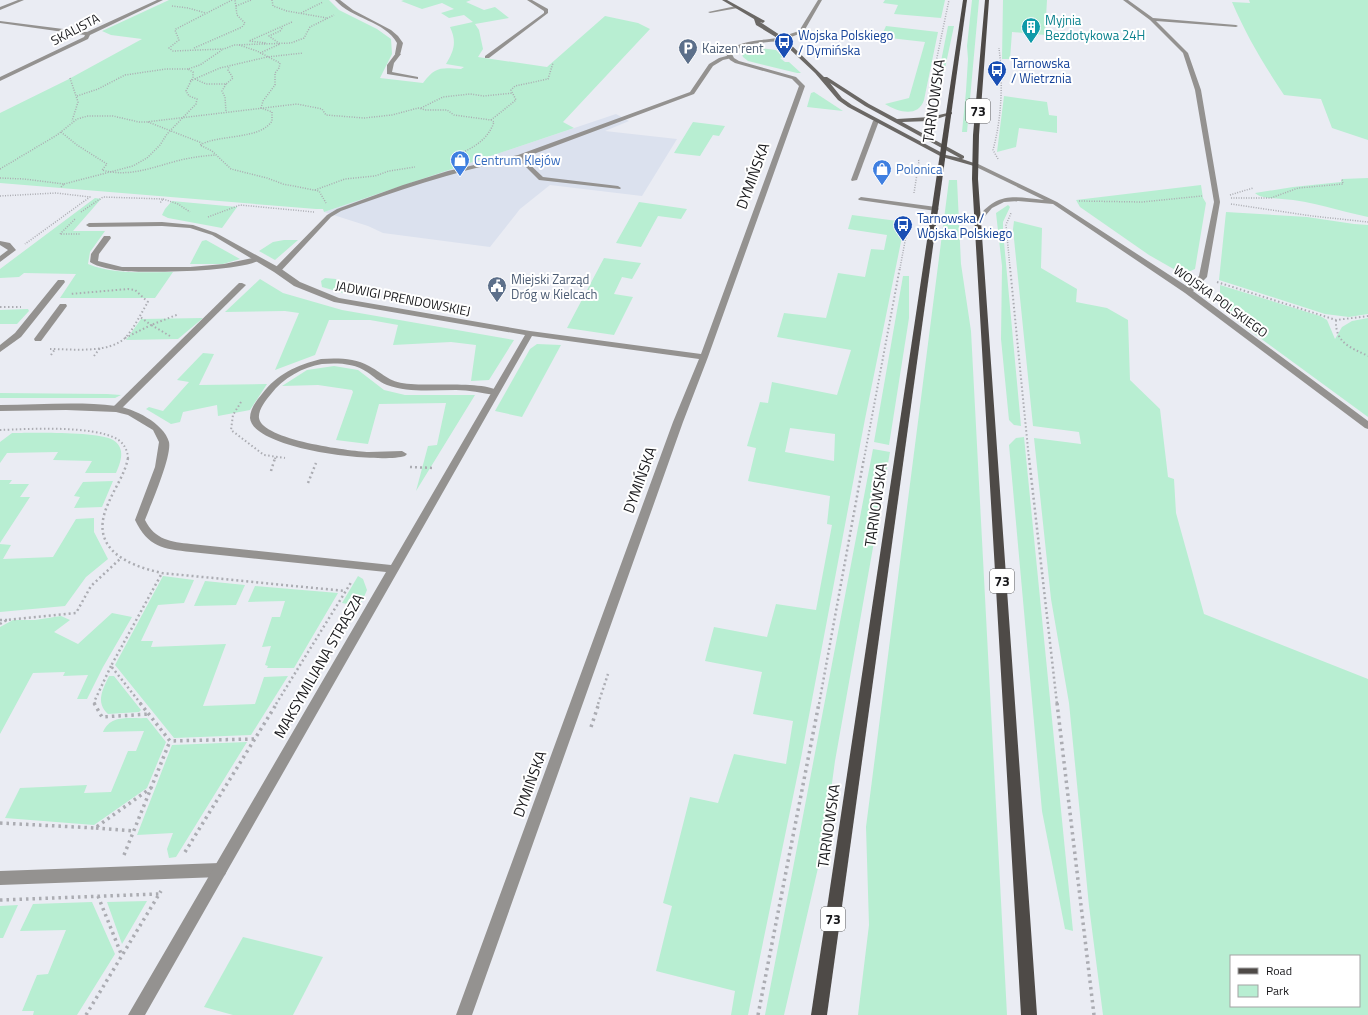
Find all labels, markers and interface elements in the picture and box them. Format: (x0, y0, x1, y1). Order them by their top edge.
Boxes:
street label: SKALISTA (47, 8, 103, 50)
place label: Myjnia Bezdotykowa 24H (1045, 10, 1145, 45)
building icon: Myjnia Bezdotykowa 24H (1020, 16, 1042, 44)
place label: Wojska Polskiego / Dymińska (798, 25, 893, 60)
bus stop icon: Wojska Polskiego / Dymińska (773, 31, 795, 59)
parking icon: Kaizen rent (677, 37, 699, 65)
place label: Kaizen rent (702, 38, 764, 58)
place label: Tarnowska / Wietrznia (1011, 53, 1072, 88)
street label: TARNOWSKA (916, 58, 951, 144)
bus stop icon: Tarnowska / Wietrznia (986, 59, 1008, 87)
road number: 73 (966, 99, 990, 123)
street label: DYMIŃSKA (730, 139, 775, 212)
shop icon: Centrum Klejów (449, 149, 471, 177)
place label: Centrum Klejów (474, 150, 561, 170)
shop icon: Polonica (871, 158, 893, 186)
place label: Polonica (896, 159, 943, 179)
place label: Tarnowska / Wojska Polskiego (917, 208, 1012, 243)
bus stop icon: Tarnowska / Wojska Polskiego (892, 214, 914, 242)
street label: WOJSKA POLSKIEGO (1170, 260, 1272, 342)
place label: Miejski Zarząd Dróg w Kielcach (511, 269, 598, 304)
street label: JADWIGI PRENDOWSKIEJ (334, 275, 472, 321)
public building icon: Miejski Zarząd Dróg w Kielcach (486, 275, 508, 303)
street label: DYMIŃSKA (617, 443, 662, 516)
street label: TARNOWSKA (858, 462, 893, 548)
road number: 73 (990, 569, 1014, 593)
street label: MAKSYMILIANA STRASZA (268, 589, 369, 742)
street label: DYMIŃSKA (507, 747, 552, 820)
street label: TARNOWSKA (811, 783, 846, 869)
road number: 73 (821, 907, 845, 931)
legend (1230, 955, 1360, 1007)
text: Road (1266, 961, 1292, 980)
text: Park (1266, 981, 1289, 1000)

